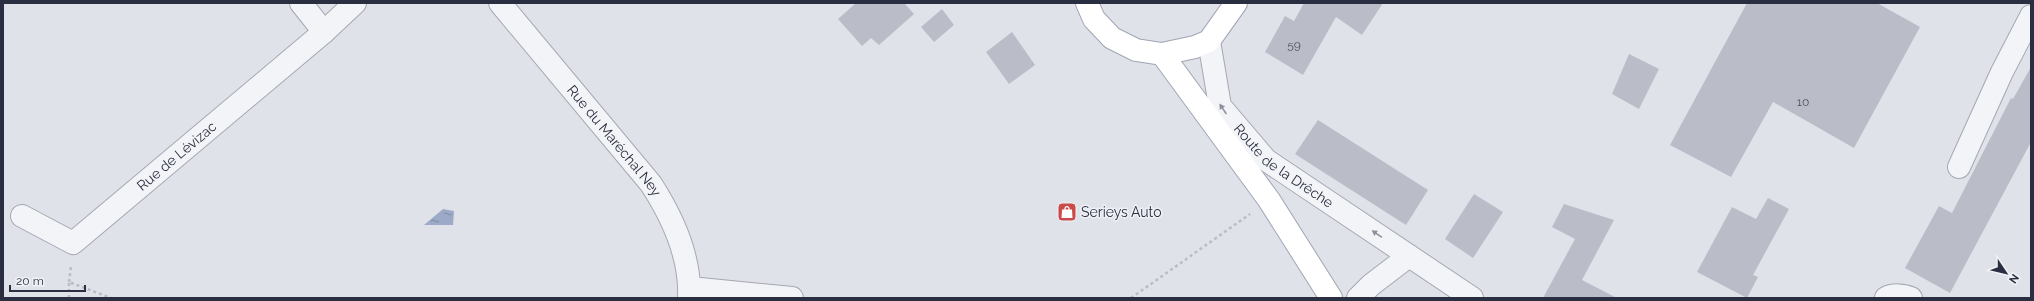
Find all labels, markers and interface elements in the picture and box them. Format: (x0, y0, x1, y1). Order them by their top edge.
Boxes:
house number: 59 (1287, 38, 1301, 52)
street label: Rue du Maréchal Ney (564, 82, 665, 199)
house number: 10 (1797, 95, 1809, 109)
one-way arrow (1220, 103, 1227, 114)
street label: Rue de Lévizac (134, 118, 220, 194)
street label: Route de la Drêche (1231, 120, 1336, 211)
shop icon: Serieys Auto (1056, 201, 1078, 223)
place label: Serieys Auto (1081, 204, 1162, 220)
one-way arrow (1371, 230, 1382, 238)
north arrow (1986, 253, 2026, 293)
scale bar (10, 267, 85, 293)
text: N (2006, 271, 2022, 286)
text: 20 m (16, 274, 44, 288)

